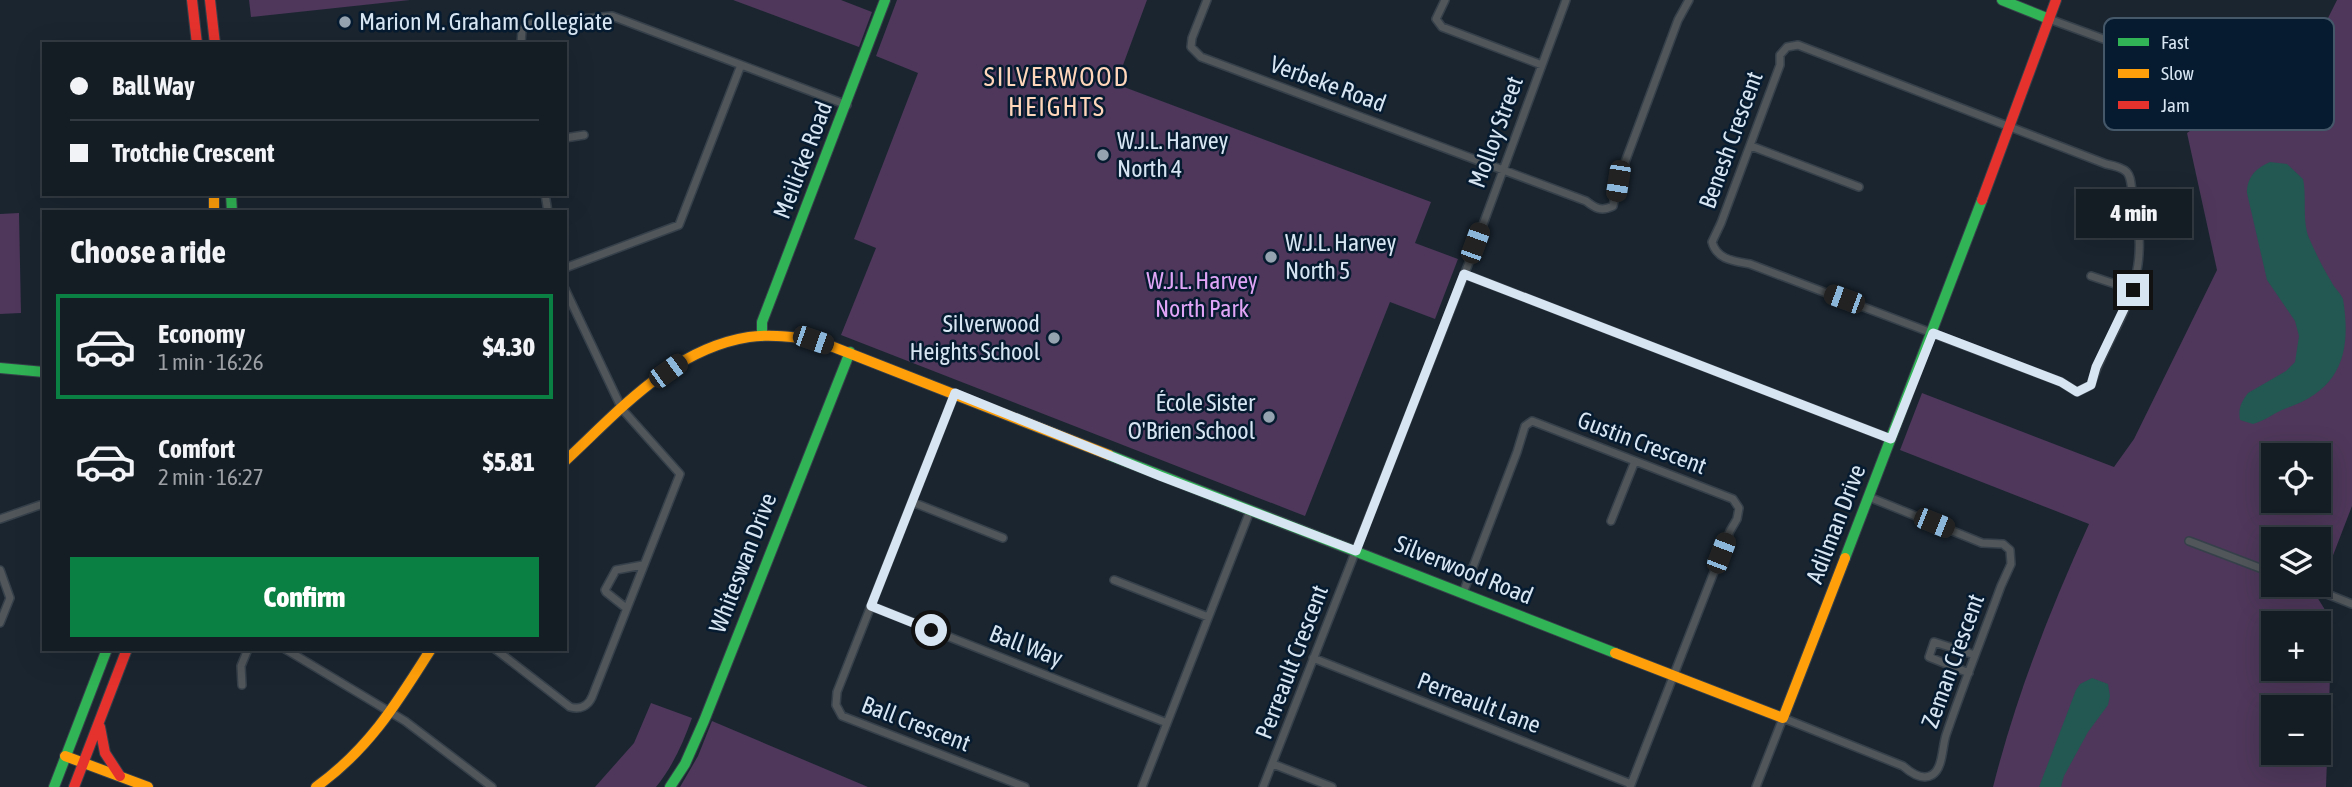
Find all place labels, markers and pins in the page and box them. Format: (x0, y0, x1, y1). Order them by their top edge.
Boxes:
place label: Marion M. Graham Collegiate (359, 8, 613, 35)
marker: Marion M. Graham Collegiate (337, 14, 353, 30)
place label: W.J.L. Harvey North 4 (1117, 127, 1229, 182)
marker: W.J.L. Harvey North 4 (1095, 147, 1111, 163)
place label: W.J.L. Harvey North 5 (1285, 229, 1397, 284)
marker: W.J.L. Harvey North 5 (1263, 249, 1279, 265)
place label: Silverwood Heights School (909, 310, 1041, 365)
marker: Silverwood Heights School (1046, 330, 1062, 346)
place label: École Sister O'Brien School (1128, 389, 1256, 444)
marker: École Sister O'Brien School (1261, 409, 1277, 425)

